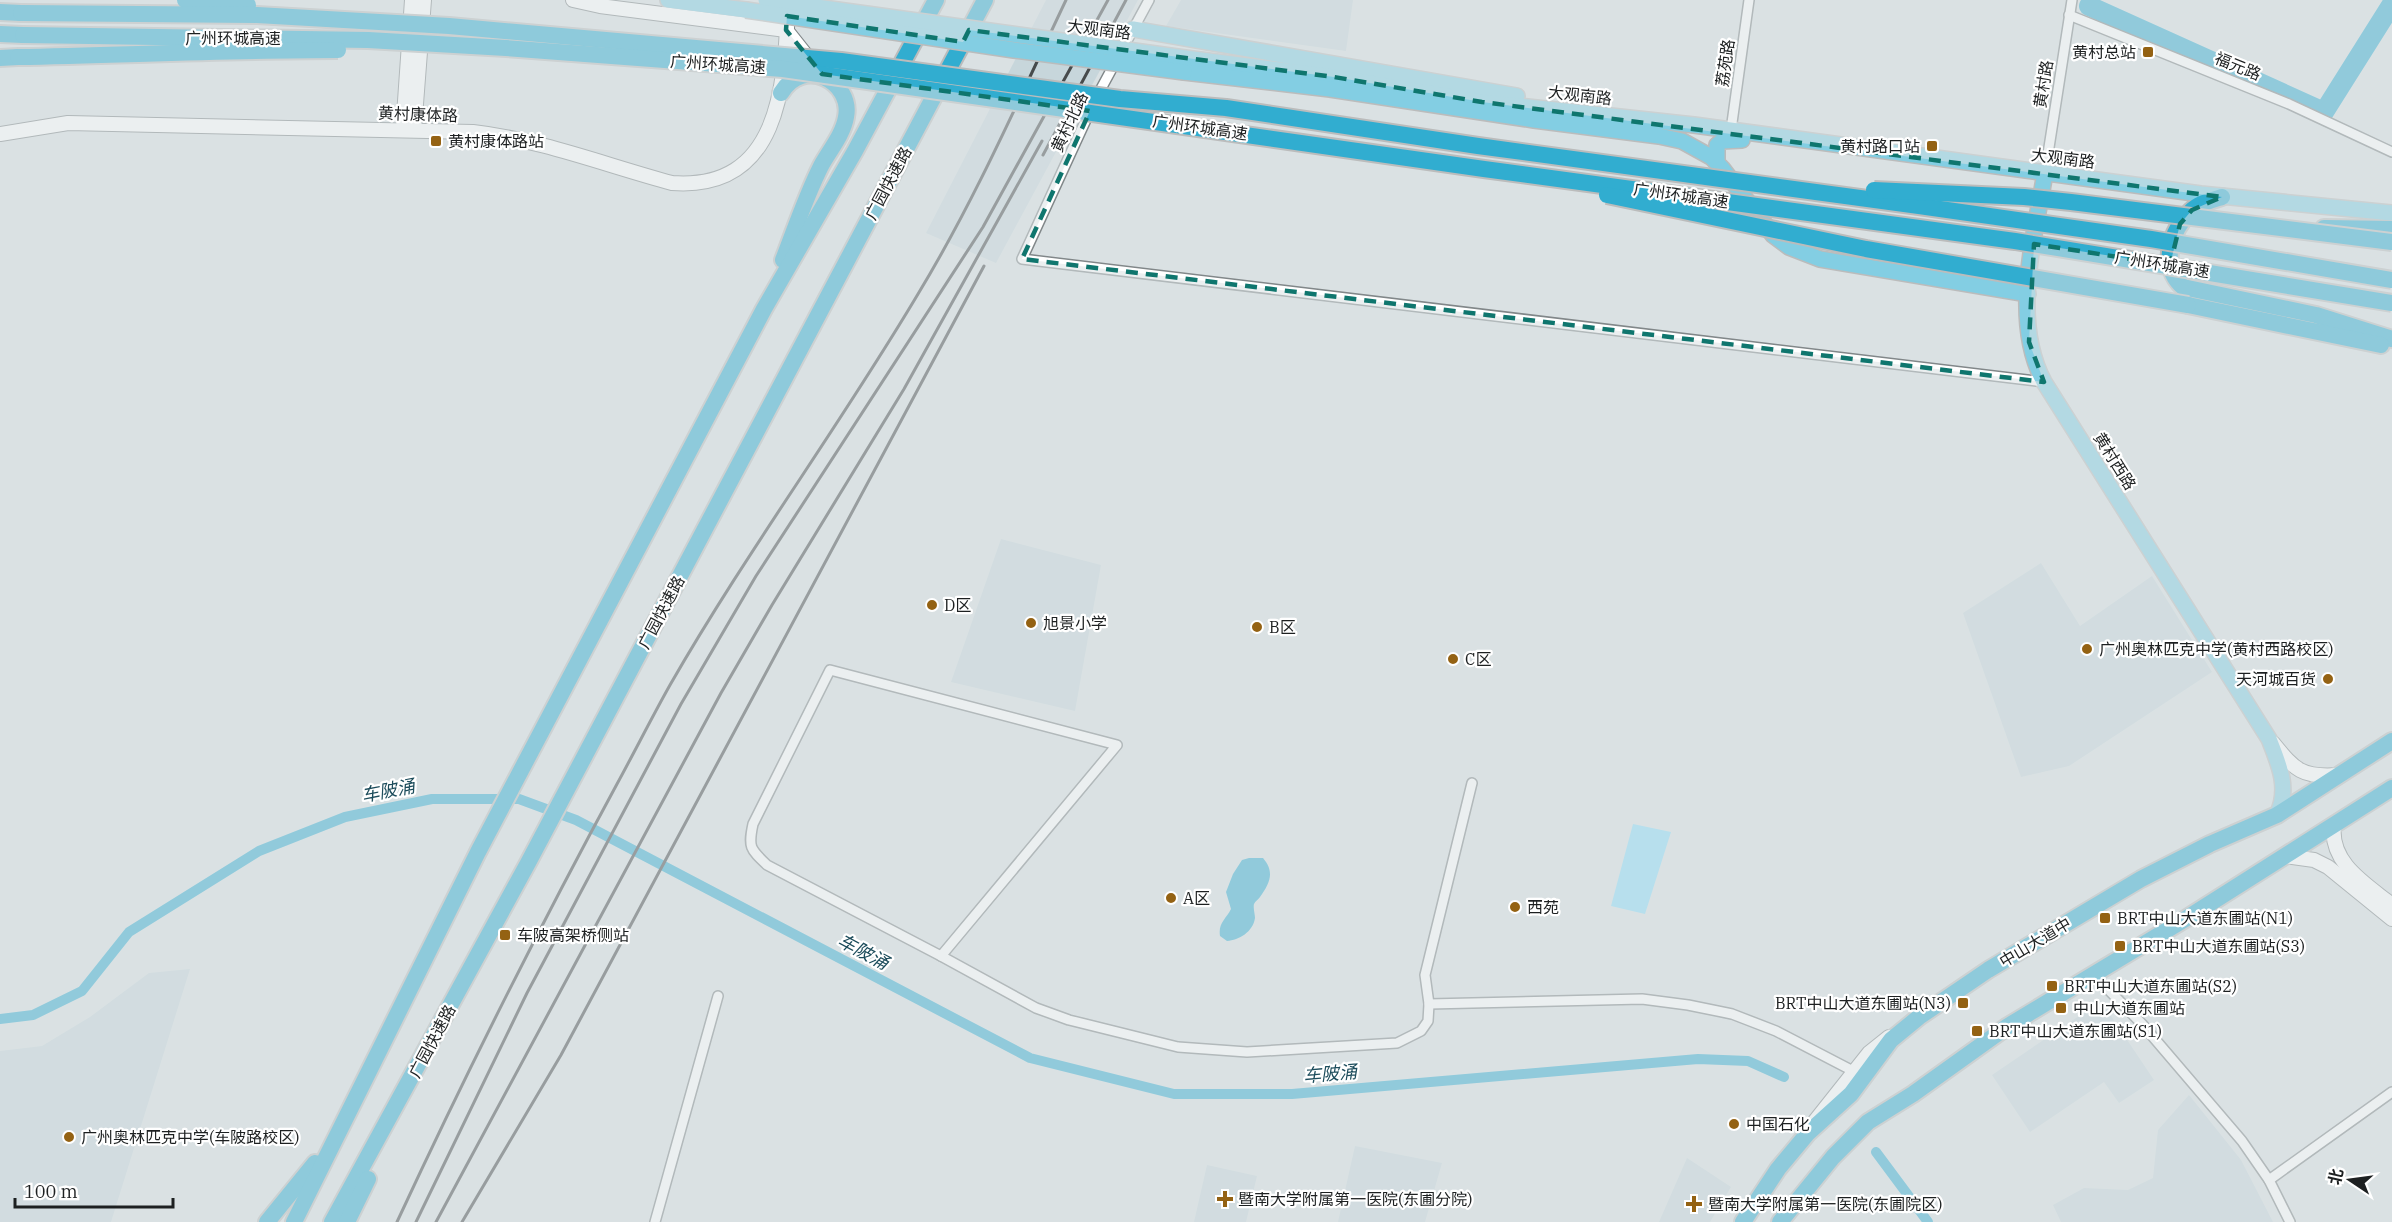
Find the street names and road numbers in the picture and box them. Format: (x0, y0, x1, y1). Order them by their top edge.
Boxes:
street label: 大观南路 (1066, 15, 1132, 43)
street label: 广州环城高速 (185, 28, 281, 48)
street label: 荔苑路 (1712, 38, 1738, 88)
street label: 福元路 (2212, 48, 2264, 84)
street label: 广州环城高速 (669, 51, 767, 77)
street label: 黄村路 (2029, 59, 2057, 109)
street label: 大观南路 (1547, 82, 1613, 108)
street label: 黄村北路 (1046, 89, 1092, 155)
street label: 黄村康体路 (378, 103, 458, 125)
street label: 广州环城高速 (1151, 110, 1249, 144)
street label: 广园快速路 (860, 143, 916, 223)
street label: 大观南路 (2030, 144, 2096, 172)
street label: 广州环城高速 (1632, 178, 1730, 212)
street label: 广州环城高速 (2113, 247, 2211, 281)
street label: 黄村西路 (2090, 429, 2140, 493)
street label: 广园快速路 (633, 572, 689, 652)
street label: 中山大道中 (1996, 913, 2074, 971)
street label: 广园快速路 (404, 1001, 460, 1081)

